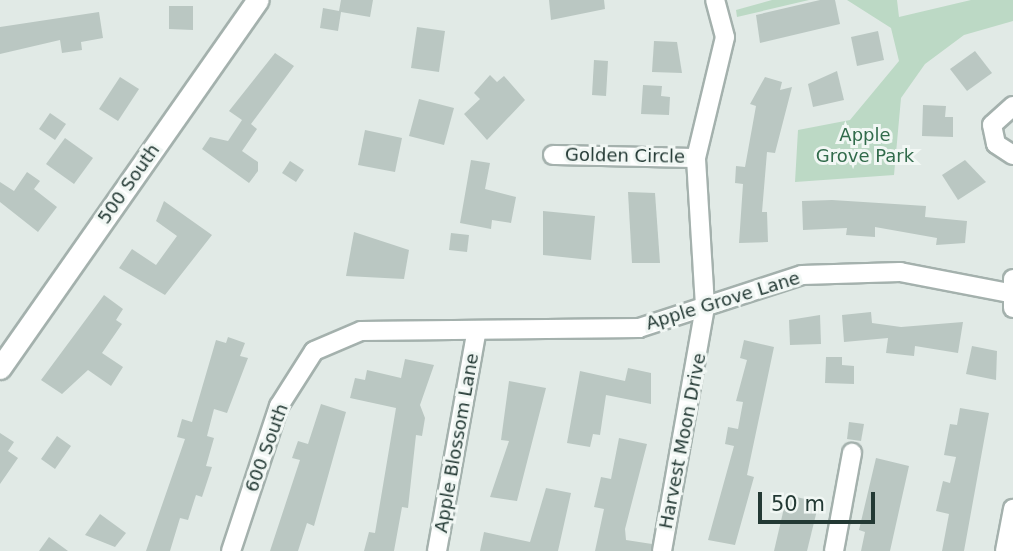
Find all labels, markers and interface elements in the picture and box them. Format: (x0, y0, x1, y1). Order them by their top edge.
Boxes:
park label: Apple Grove Park (816, 125, 914, 168)
street label: 500 South (94, 140, 164, 228)
street label: Golden Circle (565, 144, 685, 168)
street label: Apple Grove Lane (643, 267, 803, 335)
street label: Harvest Moon Drive (655, 351, 711, 531)
street label: Apple Blossom Lane (431, 352, 483, 534)
street label: 600 South (241, 401, 293, 495)
scale bar (761, 477, 878, 522)
text: 50 m (771, 492, 825, 516)

